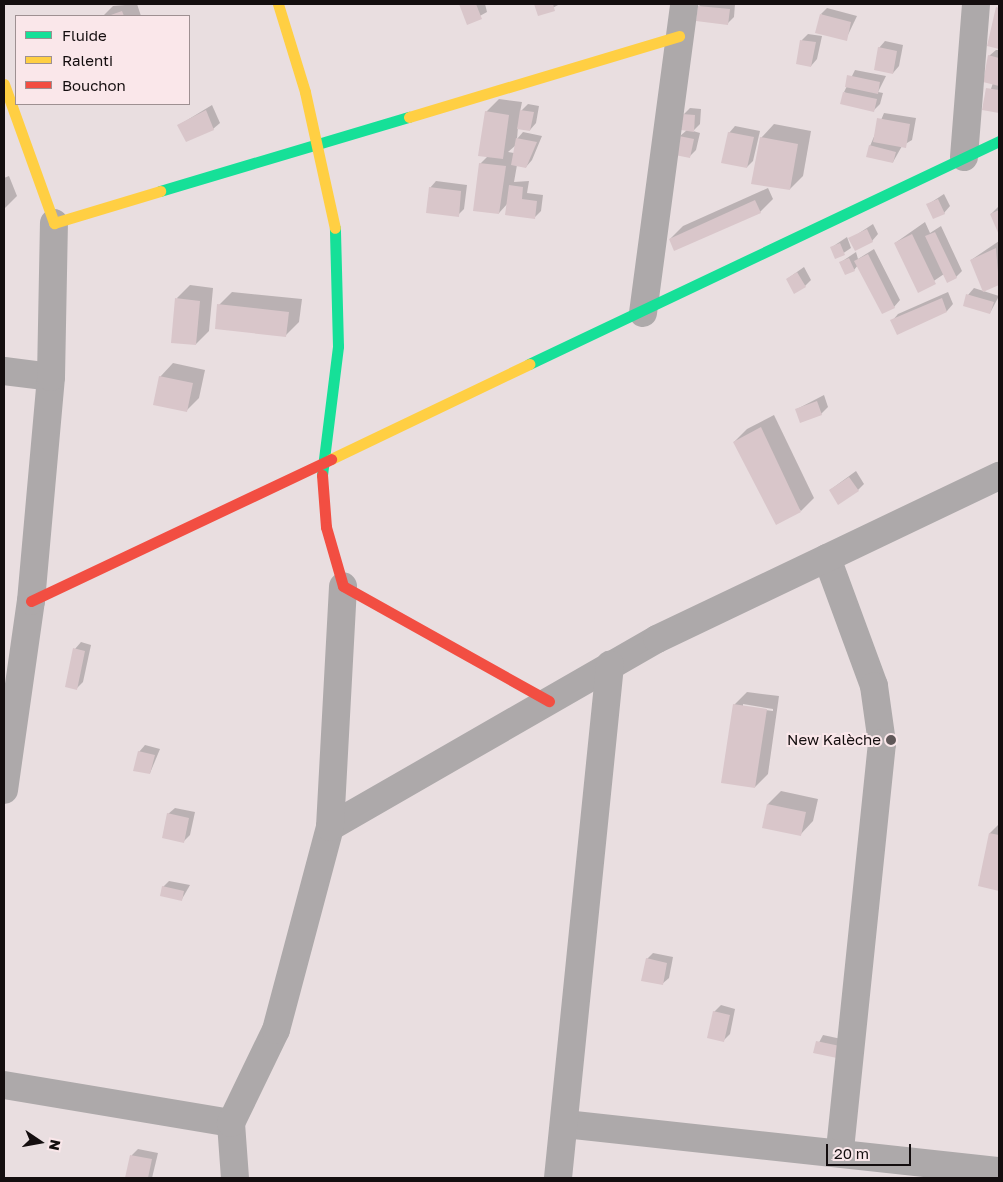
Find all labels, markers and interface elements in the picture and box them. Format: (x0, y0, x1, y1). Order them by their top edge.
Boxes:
legend (15, 15, 190, 105)
text: Fluide (62, 26, 107, 44)
text: Ralenti (62, 51, 113, 69)
text: Bouchon (62, 76, 126, 94)
place label: New Kalèche (787, 731, 881, 749)
marker: New Kalèche (885, 734, 897, 746)
north arrow (15, 1117, 65, 1167)
scale bar (828, 1134, 913, 1166)
text: N (46, 1138, 65, 1152)
text: 20 m (834, 1144, 869, 1162)

